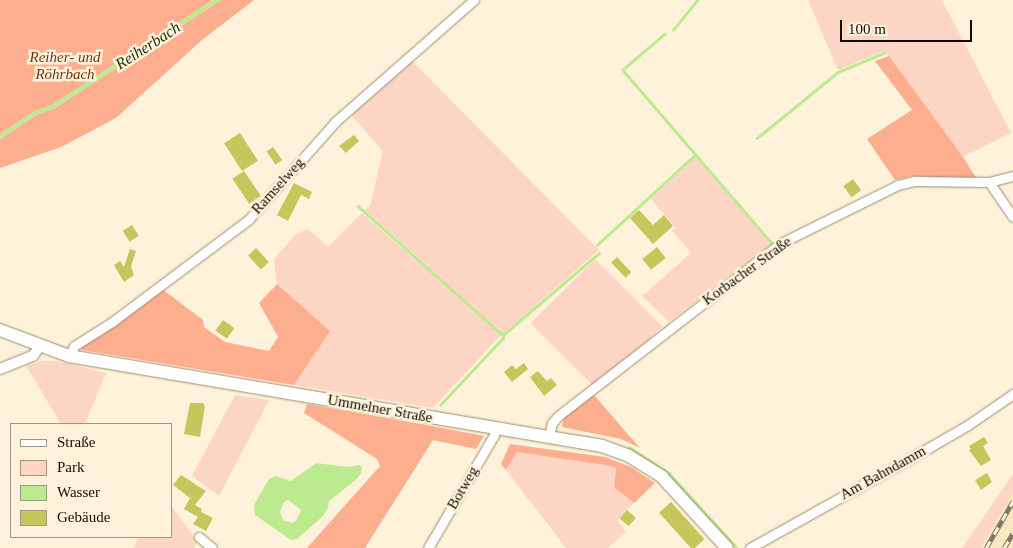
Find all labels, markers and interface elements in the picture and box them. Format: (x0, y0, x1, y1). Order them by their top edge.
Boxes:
scale bar (843, 10, 976, 42)
water label: Reiherbach (112, 18, 184, 74)
text: 100 m (848, 21, 886, 37)
park label: Reiher- und Röhrbach (30, 48, 100, 83)
street label: Ramselweg (248, 154, 308, 218)
street label: Korbacher Straße (699, 233, 795, 309)
street label: Ummelner Straße (326, 391, 434, 427)
legend (10, 423, 172, 538)
text: Straße (57, 434, 95, 450)
street label: Am Bahndamm (837, 442, 929, 504)
text: Park (57, 459, 85, 475)
street label: Botweg (444, 463, 482, 513)
text: Wasser (57, 484, 100, 500)
text: Gebäude (57, 509, 110, 525)

